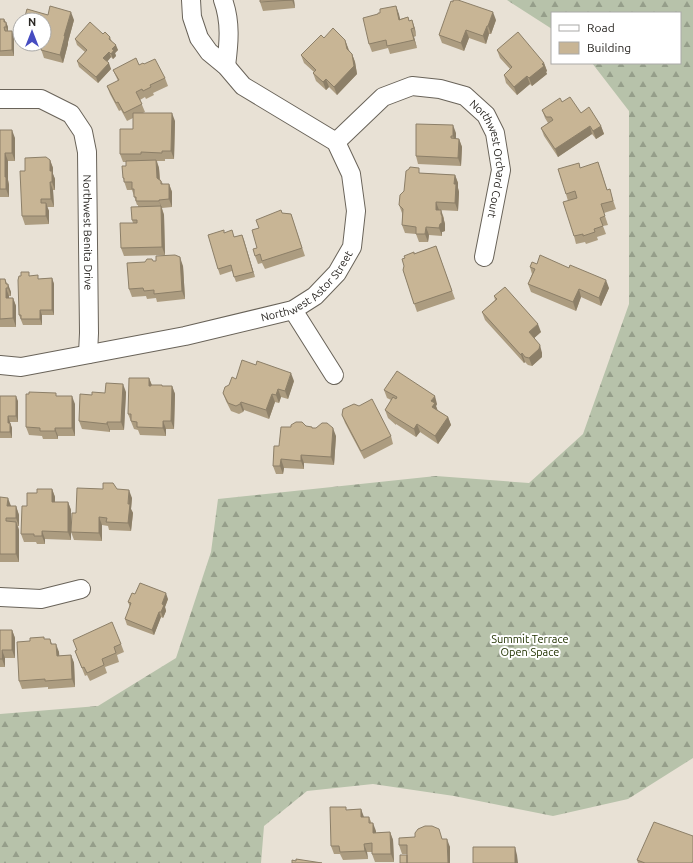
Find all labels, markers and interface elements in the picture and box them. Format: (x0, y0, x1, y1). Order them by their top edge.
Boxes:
north arrow (12, 12, 52, 52)
legend (551, 12, 681, 64)
text: N (28, 16, 36, 28)
text: Road (587, 21, 615, 34)
text: Building (587, 41, 631, 54)
street label: Northwest Orchard Court (467, 97, 507, 220)
street label: Northwest Benita Drive (81, 174, 95, 290)
street label: Northwest Astor Street (260, 248, 355, 324)
park label: Summit Terrace Open Space (491, 633, 569, 658)

